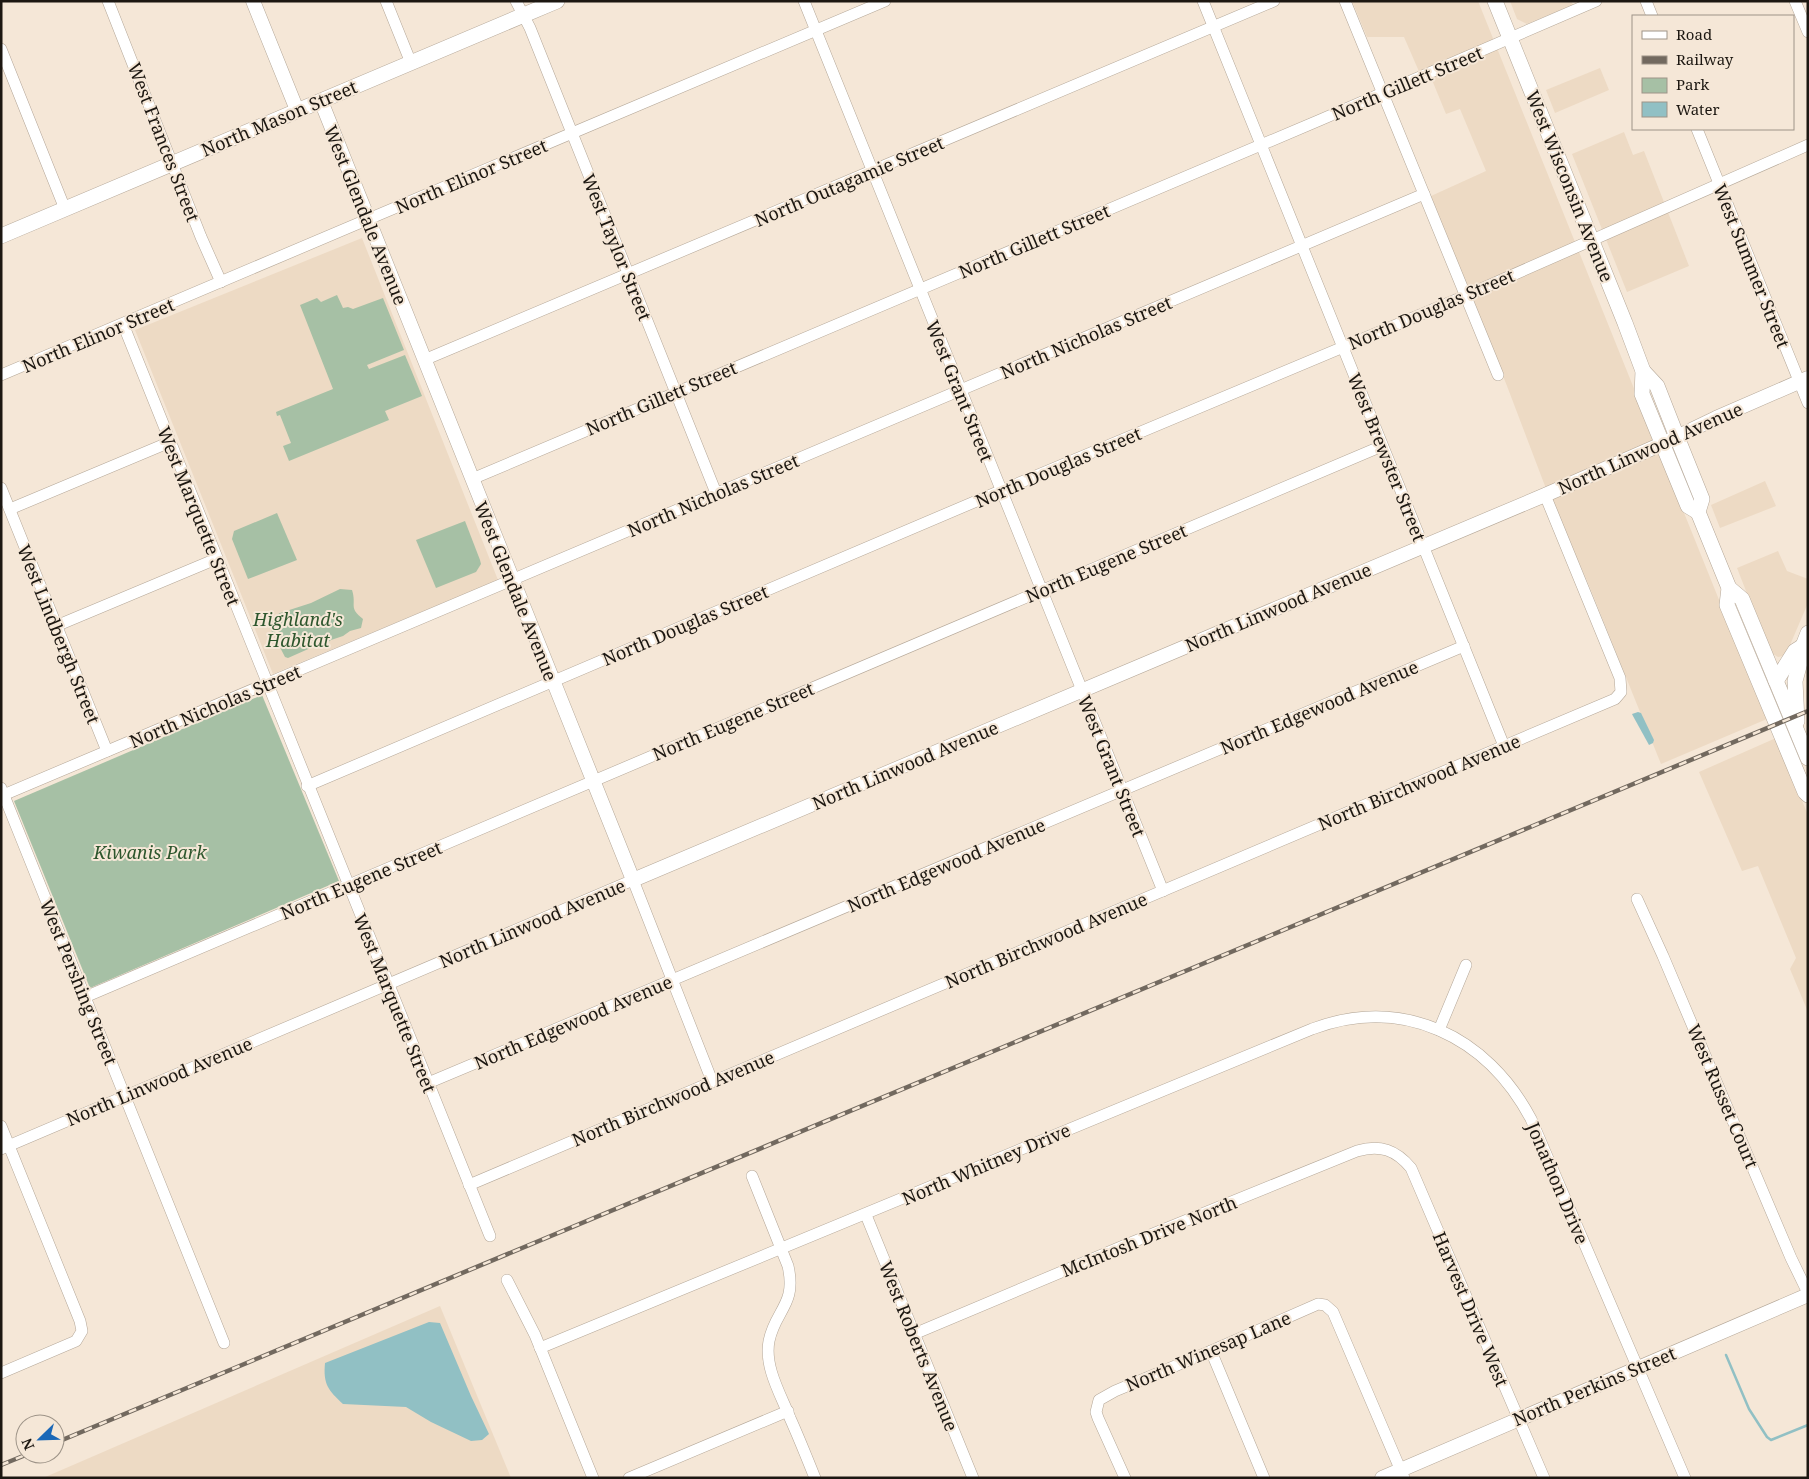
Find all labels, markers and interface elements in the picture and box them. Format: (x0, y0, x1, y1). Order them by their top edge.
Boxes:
legend (1632, 15, 1794, 130)
text: Road (1676, 24, 1712, 44)
street label: North Gillett Street (1328, 40, 1486, 126)
text: Railway (1676, 49, 1734, 69)
street label: West Frances Street (123, 59, 205, 225)
street label: North Mason Street (197, 74, 361, 162)
text: Park (1676, 74, 1710, 94)
street label: West Wisconsin Avenue (1521, 87, 1619, 285)
text: Water (1676, 99, 1719, 119)
street label: West Glendale Avenue (319, 122, 413, 308)
street label: North Outagamie Street (751, 130, 947, 232)
street label: North Elinor Street (391, 133, 551, 219)
street label: West Taylor Street (577, 170, 657, 324)
street label: West Summer Street (1708, 180, 1796, 352)
street label: North Gillett Street (955, 198, 1113, 284)
street label: North Douglas Street (1344, 263, 1518, 355)
street label: North Nicholas Street (997, 290, 1175, 384)
street label: North Elinor Street (18, 292, 178, 378)
street label: West Grant Street (921, 317, 999, 465)
street label: North Gillett Street (582, 355, 740, 441)
street label: West Brewster Street (1342, 369, 1432, 545)
street label: North Linwood Avenue (1554, 396, 1746, 500)
street label: North Douglas Street (971, 421, 1145, 513)
street label: West Marquette Street (152, 423, 246, 609)
street label: North Nicholas Street (624, 448, 802, 542)
street label: West Glendale Avenue (469, 498, 563, 684)
street label: North Eugene Street (1022, 518, 1190, 608)
street label: West Lindbergh Street (12, 541, 106, 727)
street label: North Linwood Avenue (1181, 557, 1375, 657)
street label: North Douglas Street (598, 579, 772, 671)
park label: Highland's Habitat (252, 607, 343, 652)
street label: North Edgewood Avenue (1216, 654, 1422, 760)
street label: North Nicholas Street (126, 659, 304, 753)
street label: North Eugene Street (649, 676, 817, 766)
street label: West Grant Street (1073, 692, 1151, 840)
street label: North Linwood Avenue (808, 715, 1002, 815)
street label: North Birchwood Avenue (1314, 728, 1524, 836)
street label: North Edgewood Avenue (843, 812, 1049, 918)
street label: North Eugene Street (277, 835, 445, 925)
park label: Kiwanis Park (93, 840, 207, 864)
street label: North Linwood Avenue (435, 873, 629, 973)
street label: North Birchwood Avenue (941, 886, 1151, 994)
street label: West Pershing Street (35, 895, 123, 1069)
street label: West Marquette Street (348, 910, 442, 1096)
street label: North Edgewood Avenue (470, 969, 676, 1075)
street label: West Russet Court (1682, 1020, 1764, 1172)
street label: North Linwood Avenue (62, 1031, 256, 1131)
street label: North Birchwood Avenue (568, 1044, 778, 1152)
street label: Jonathon Drive (1521, 1117, 1595, 1248)
street label: North Whitney Drive (898, 1118, 1074, 1210)
street label: McIntosh Drive North (1058, 1190, 1240, 1282)
street label: Harvest Drive West (1428, 1228, 1514, 1390)
street label: West Roberts Avenue (874, 1257, 964, 1435)
street label: North Winesap Lane (1122, 1305, 1294, 1397)
street label: North Perkins Street (1509, 1341, 1679, 1431)
north arrow (15, 1414, 65, 1464)
text: N (17, 1435, 38, 1453)

